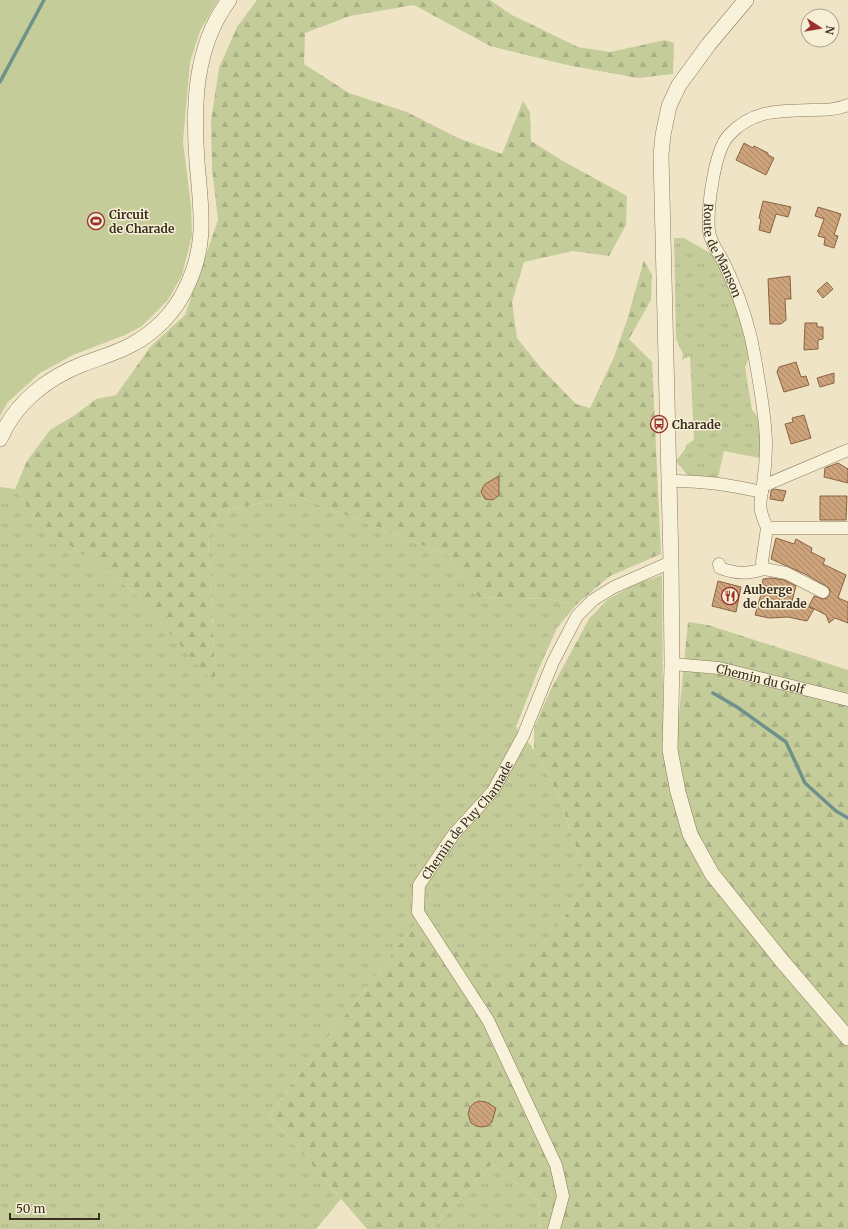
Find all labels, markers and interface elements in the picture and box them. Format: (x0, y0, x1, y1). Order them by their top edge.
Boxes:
north arrow (800, 8, 840, 48)
text: N (822, 24, 838, 36)
street label: Route de Manson (701, 203, 745, 299)
place label: Circuit de Charade (109, 207, 175, 236)
sports icon: Circuit de Charade (86, 211, 106, 231)
bus stop icon: Charade (649, 414, 669, 434)
place label: Charade (672, 417, 721, 432)
place label: Auberge de charade (742, 582, 807, 611)
restaurant icon: Auberge de charade (720, 586, 740, 606)
street label: Chemin du Golf (715, 660, 807, 697)
street label: Chemin de Puy Chamade (418, 758, 516, 882)
scale bar (10, 1195, 99, 1221)
text: 50 m (16, 1201, 45, 1216)

